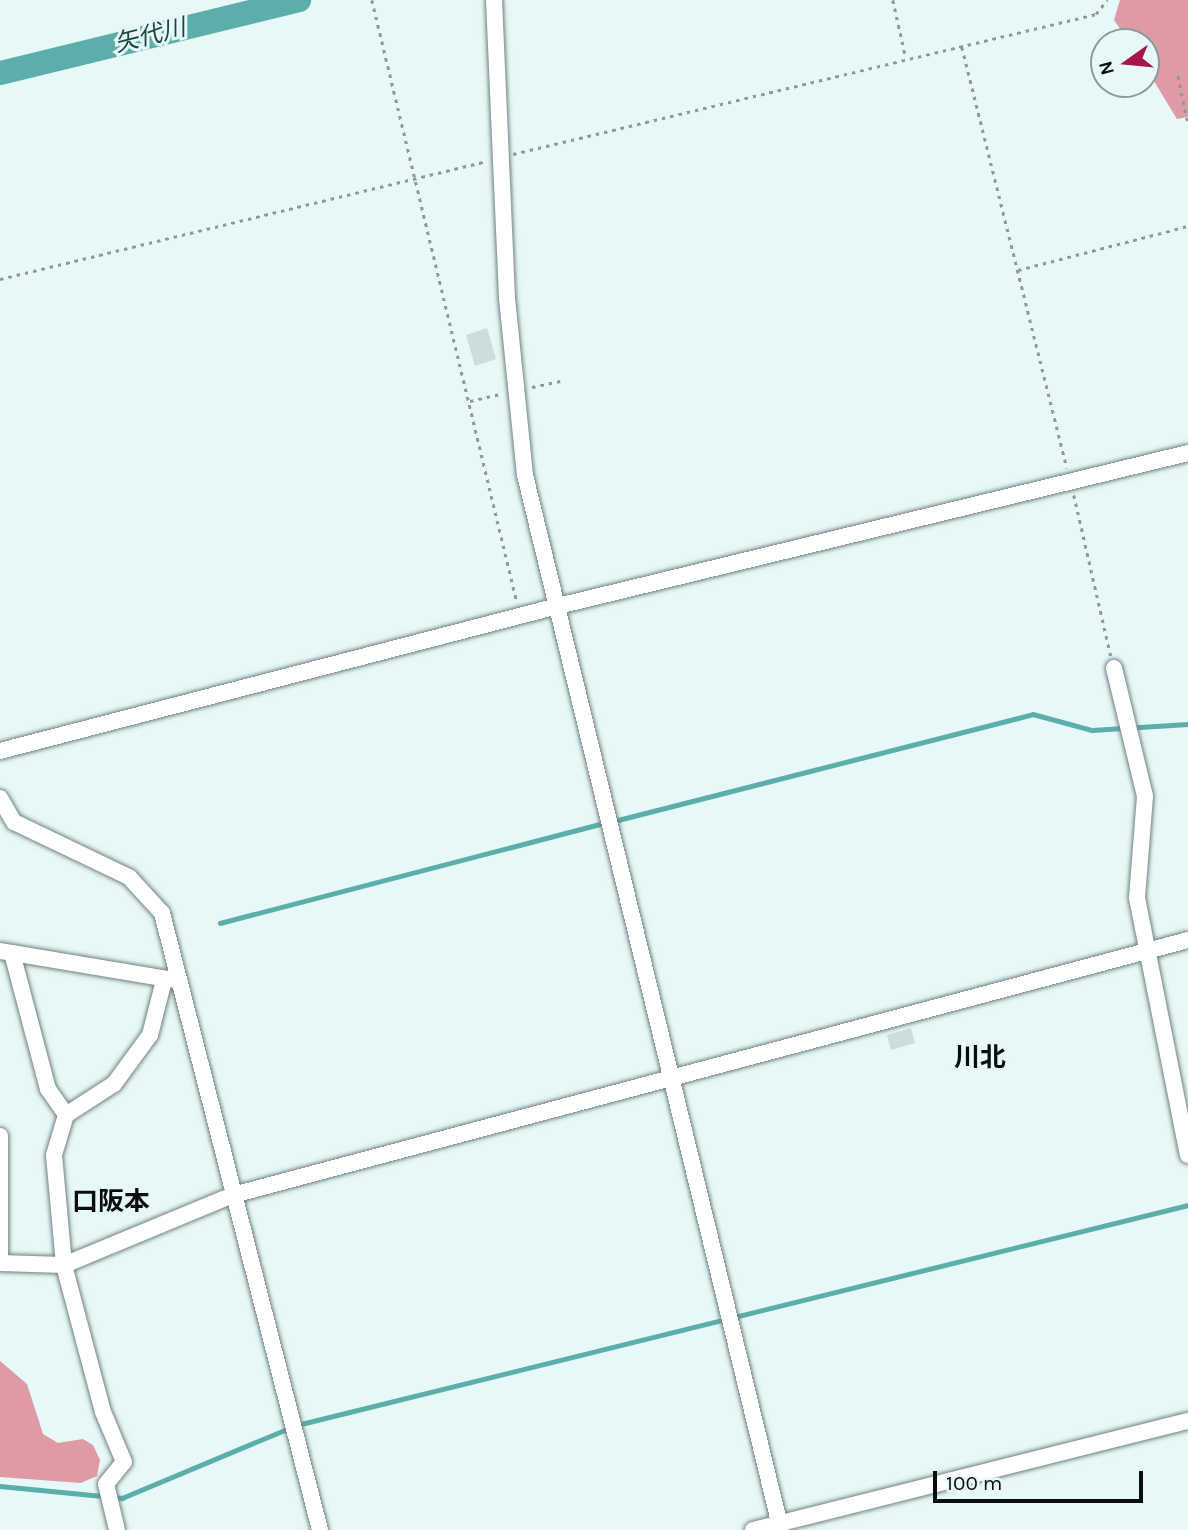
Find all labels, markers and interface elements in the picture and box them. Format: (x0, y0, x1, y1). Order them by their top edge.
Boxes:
water label: 矢代川 (112, 13, 188, 59)
north arrow (1090, 28, 1160, 98)
text: N (1094, 58, 1119, 77)
district label: 川北 (954, 1042, 1006, 1074)
district label: 口阪本 (72, 1186, 150, 1218)
scale bar (936, 1456, 1146, 1500)
text: 100 m (946, 1471, 1003, 1495)

